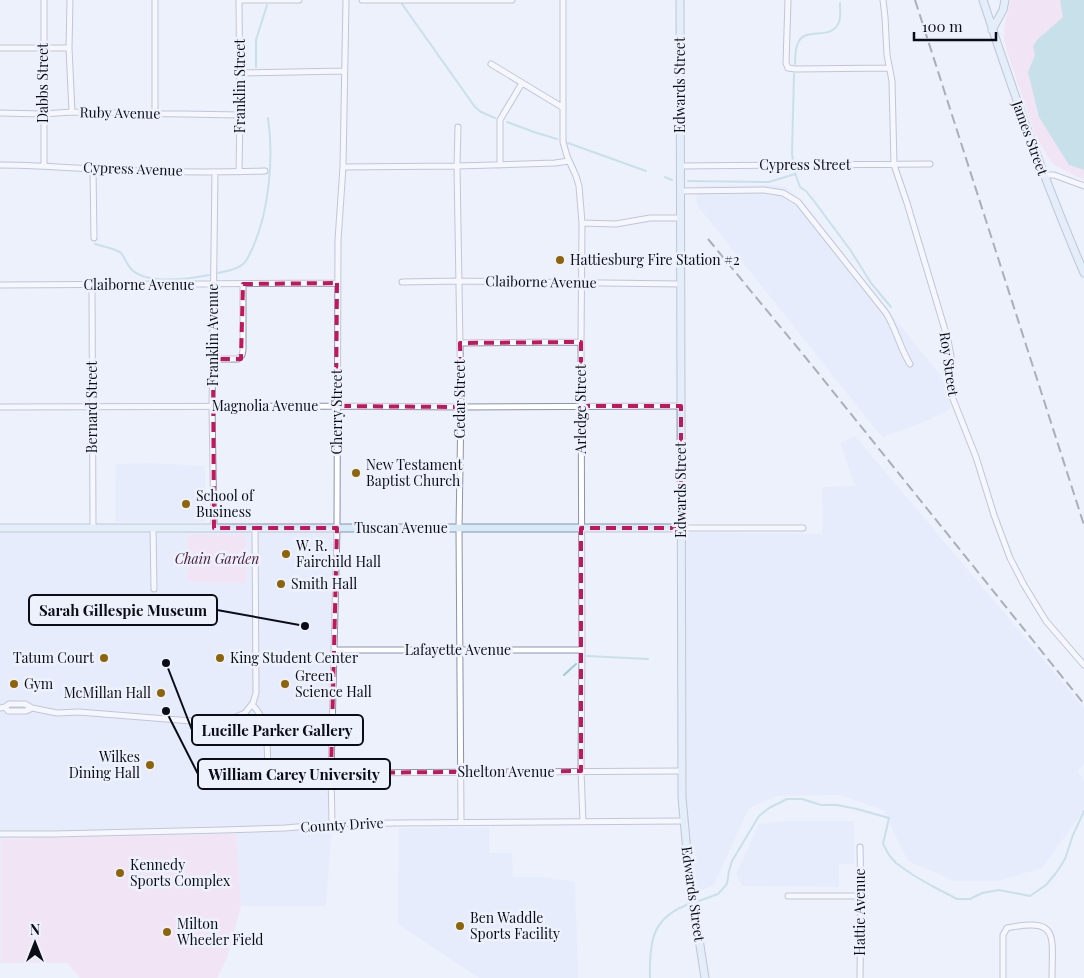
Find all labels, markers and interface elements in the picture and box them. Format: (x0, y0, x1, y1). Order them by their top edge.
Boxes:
scale bar (914, 10, 996, 42)
text: 100 m (922, 16, 963, 36)
street label: Edwards Street (670, 36, 689, 133)
street label: Franklin Street (230, 38, 249, 133)
street label: Dabbs Street (33, 42, 52, 123)
street label: James Street (1008, 97, 1053, 179)
street label: Ruby Avenue (79, 102, 161, 123)
street label: Cypress Street (759, 155, 852, 174)
street label: Cypress Avenue (83, 157, 183, 180)
place label: Hattiesburg Fire Station #2 (570, 250, 740, 269)
marker: Hattiesburg Fire Station #2 (554, 254, 566, 266)
street label: Claiborne Avenue (485, 271, 597, 292)
street label: Claiborne Avenue (83, 275, 195, 294)
street label: Franklin Avenue (203, 284, 222, 386)
street label: Roy Street (936, 331, 964, 398)
street label: Cedar Street (450, 359, 469, 438)
street label: Bernard Street (82, 360, 101, 453)
street label: Arledge Street (571, 363, 590, 455)
street label: Cherry Street (327, 368, 346, 455)
street label: Magnolia Avenue (212, 396, 318, 415)
street label: Edwards Street (671, 441, 690, 538)
place label: New Testament Baptist Church (366, 455, 463, 490)
marker: New Testament Baptist Church (350, 467, 362, 479)
place label: School of Business (196, 486, 255, 521)
marker: School of Business (180, 498, 192, 510)
street label: Tuscan Avenue (354, 518, 448, 537)
place label: W. R. Fairchild Hall (295, 536, 381, 571)
marker: W. R. Fairchild Hall (280, 548, 292, 560)
park label: Chain Garden (175, 549, 259, 568)
place label: Smith Hall (291, 574, 357, 593)
marker: Smith Hall (275, 578, 287, 590)
callout: Sarah Gillespie Museum (29, 595, 217, 625)
text: Sarah Gillespie Museum (39, 600, 208, 620)
street label: Lafayette Avenue (405, 640, 511, 659)
place label: Tatum Court (13, 648, 95, 667)
place label: King Student Center (230, 648, 359, 667)
marker: Tatum Court (98, 652, 110, 664)
marker: King Student Center (214, 652, 226, 664)
place label: Green Science Hall (295, 666, 372, 701)
place label: Gym (24, 674, 54, 693)
marker: Gym (8, 678, 20, 690)
marker: Green Science Hall (279, 678, 291, 690)
place label: McMillan Hall (64, 683, 151, 702)
marker: McMillan Hall (155, 687, 167, 699)
callout: Lucille Parker Gallery (192, 715, 363, 745)
text: Lucille Parker Gallery (202, 720, 353, 740)
place label: Wilkes Dining Hall (69, 747, 140, 782)
marker: Wilkes Dining Hall (144, 759, 156, 771)
callout: William Carey University (198, 759, 390, 789)
street label: Shelton Avenue (457, 762, 555, 781)
text: William Carey University (207, 764, 380, 784)
street label: County Drive (300, 813, 384, 836)
street label: Edwards Street (677, 845, 710, 944)
place label: Kennedy Sports Complex (130, 855, 231, 890)
marker: Kennedy Sports Complex (114, 867, 126, 879)
street label: Hattie Avenue (850, 868, 869, 956)
place label: Ben Waddle Sports Facility (470, 908, 560, 943)
place label: Milton Wheeler Field (176, 914, 264, 949)
north arrow (10, 918, 60, 968)
text: N (30, 920, 40, 939)
marker: Ben Waddle Sports Facility (454, 920, 466, 932)
marker: Milton Wheeler Field (161, 926, 173, 938)

